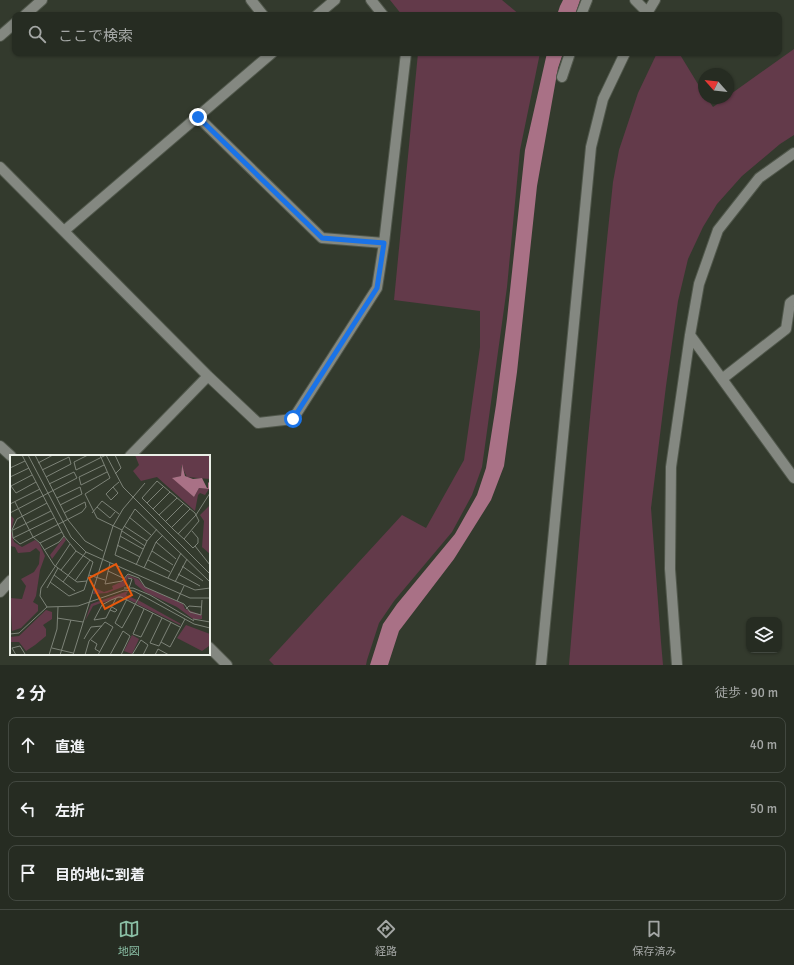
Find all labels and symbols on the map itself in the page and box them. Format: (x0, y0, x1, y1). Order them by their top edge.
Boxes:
north arrow (698, 68, 734, 104)
route end (189, 108, 207, 126)
route start (284, 410, 302, 428)
inset map (10, 455, 210, 655)

